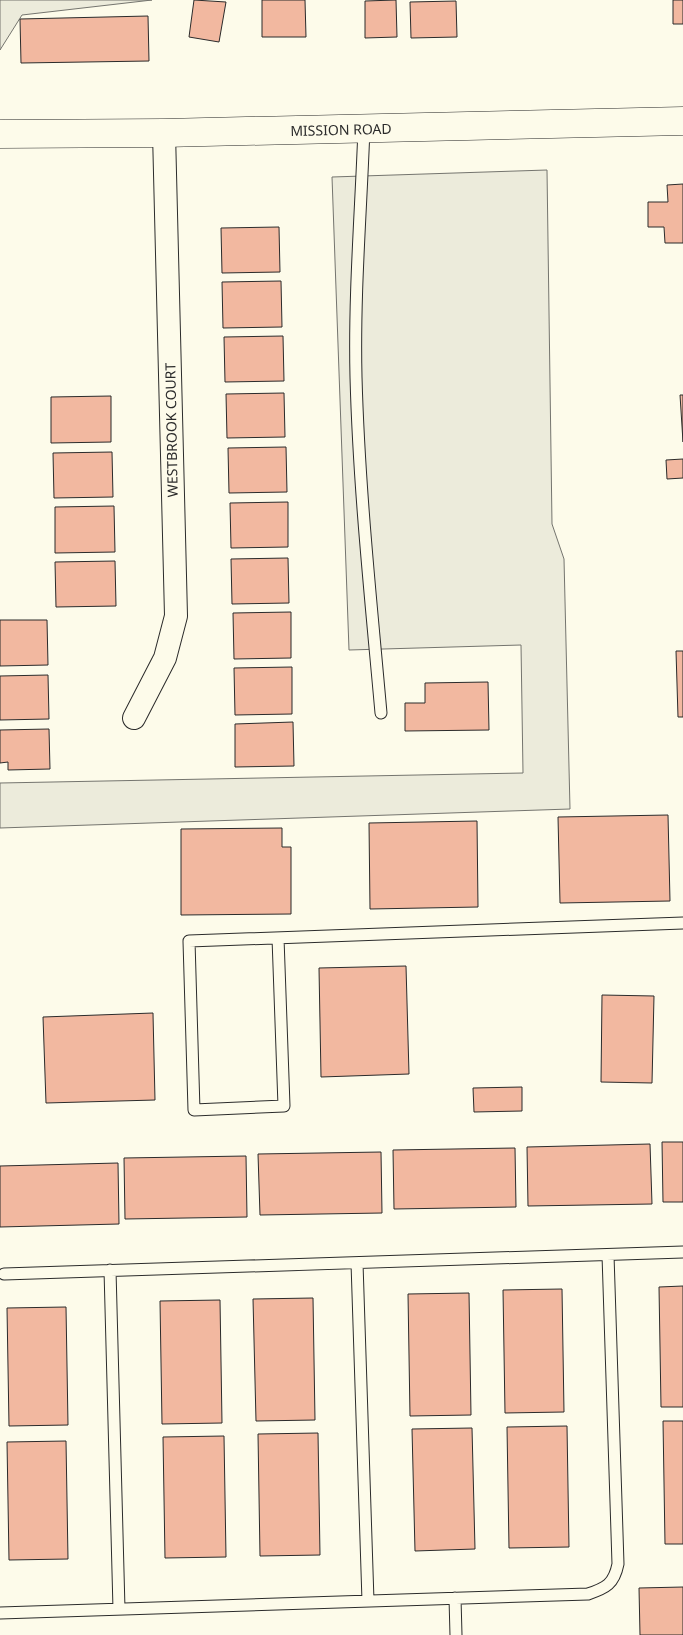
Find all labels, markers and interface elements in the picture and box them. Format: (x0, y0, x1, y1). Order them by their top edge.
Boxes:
street label: MISSION ROAD (290, 118, 392, 140)
street label: WESTBROOK COURT (160, 362, 182, 497)

